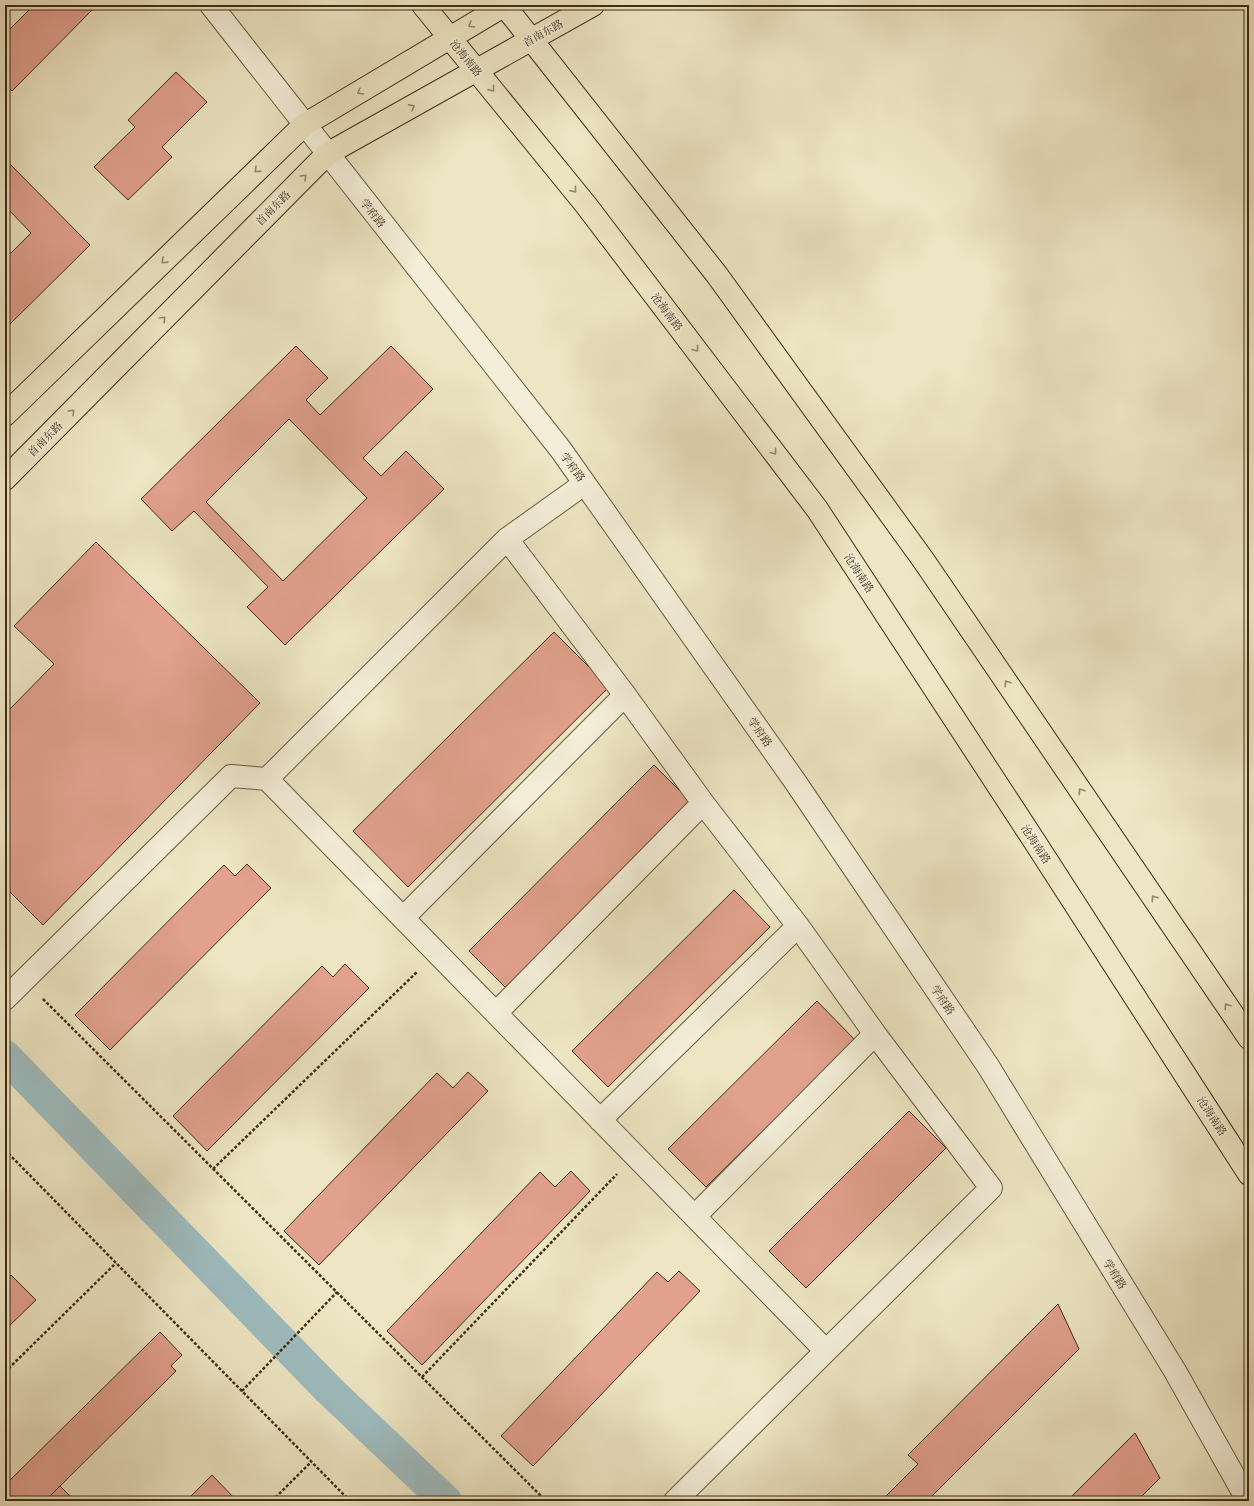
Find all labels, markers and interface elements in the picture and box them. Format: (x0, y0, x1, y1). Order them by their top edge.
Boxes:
street label: 首南东路 (520, 16, 566, 50)
one-way arrow (468, 20, 475, 28)
street label: 沧海南路 (447, 36, 485, 80)
one-way arrow (487, 85, 494, 92)
one-way arrow (357, 87, 364, 94)
one-way arrow (408, 104, 415, 111)
one-way arrow (254, 165, 262, 173)
one-way arrow (299, 174, 307, 182)
one-way arrow (569, 185, 576, 193)
street label: 首南东路 (252, 187, 294, 229)
street label: 学府路 (357, 196, 389, 230)
one-way arrow (161, 256, 169, 264)
street label: 沧海南路 (648, 290, 686, 334)
one-way arrow (158, 316, 166, 324)
one-way arrow (691, 345, 698, 352)
one-way arrow (67, 409, 75, 417)
street label: 首南东路 (24, 418, 66, 460)
one-way arrow (769, 448, 776, 455)
street label: 学府路 (558, 450, 588, 484)
street label: 沧海南路 (841, 551, 877, 595)
one-way arrow (1005, 681, 1012, 688)
street label: 学府路 (745, 714, 775, 750)
one-way arrow (1078, 788, 1086, 795)
street label: 沧海南路 (1018, 822, 1054, 866)
one-way arrow (1151, 895, 1159, 902)
street label: 学府路 (928, 982, 958, 1018)
one-way arrow (1224, 1003, 1232, 1010)
street label: 沧海南路 (1194, 1094, 1230, 1138)
street label: 学府路 (1100, 1256, 1130, 1292)

